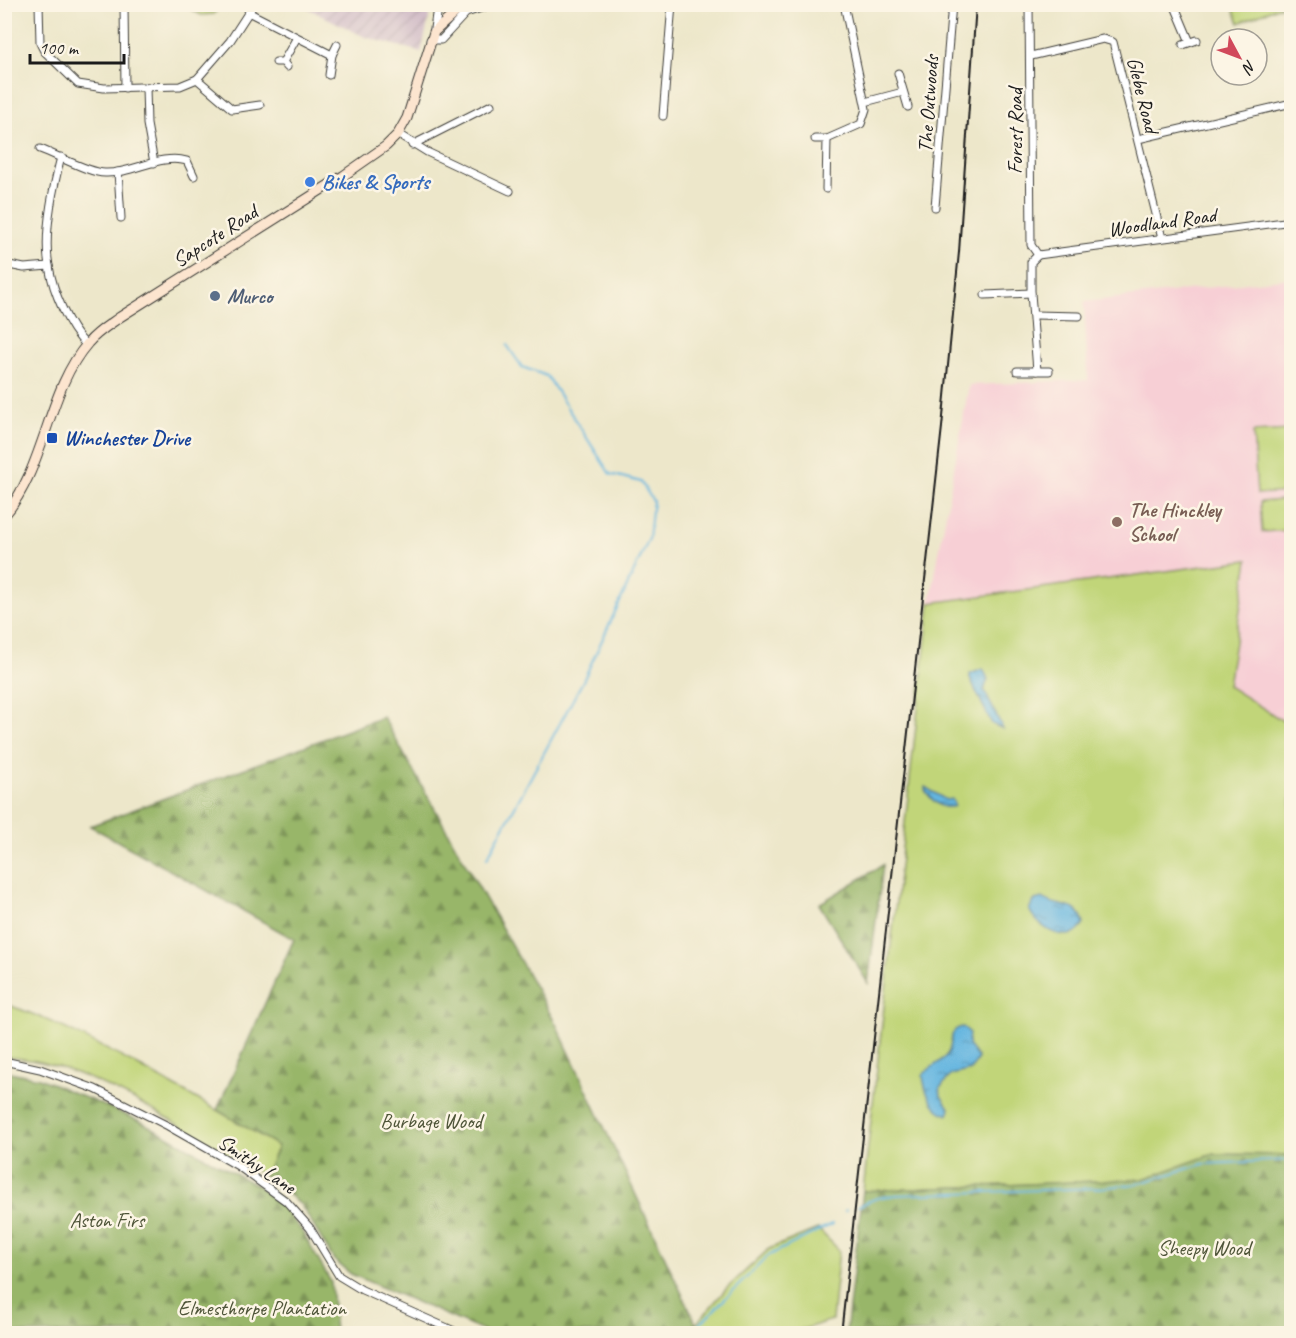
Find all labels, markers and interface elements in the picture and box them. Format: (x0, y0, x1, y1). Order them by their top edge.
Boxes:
scale bar (30, 27, 124, 65)
north arrow (1209, 27, 1269, 87)
text: 100 m (39, 37, 80, 59)
street label: The Outwoods (912, 52, 945, 154)
street label: Glebe Road (1121, 54, 1166, 138)
text: N (1237, 56, 1260, 79)
street label: Forest Road (1002, 84, 1028, 174)
place label: Bikes & Sports (322, 169, 432, 195)
marker: Bikes & Sports (303, 175, 317, 189)
street label: Sapcote Road (168, 197, 265, 273)
street label: Woodland Road (1107, 201, 1221, 242)
place label: Murco (227, 283, 275, 309)
marker: Murco (208, 289, 222, 303)
place label: Winchester Drive (64, 425, 192, 451)
marker: Winchester Drive (45, 431, 59, 445)
place label: The Hinckley School (1129, 497, 1223, 547)
marker: The Hinckley School (1110, 515, 1124, 529)
park label: Burbage Wood (380, 1108, 485, 1134)
street label: Smithy Lane (213, 1129, 302, 1200)
park label: Aston Firs (70, 1207, 146, 1233)
park label: Sheepy Wood (1158, 1235, 1254, 1261)
park label: Elmesthorpe Plantation (178, 1295, 347, 1321)

